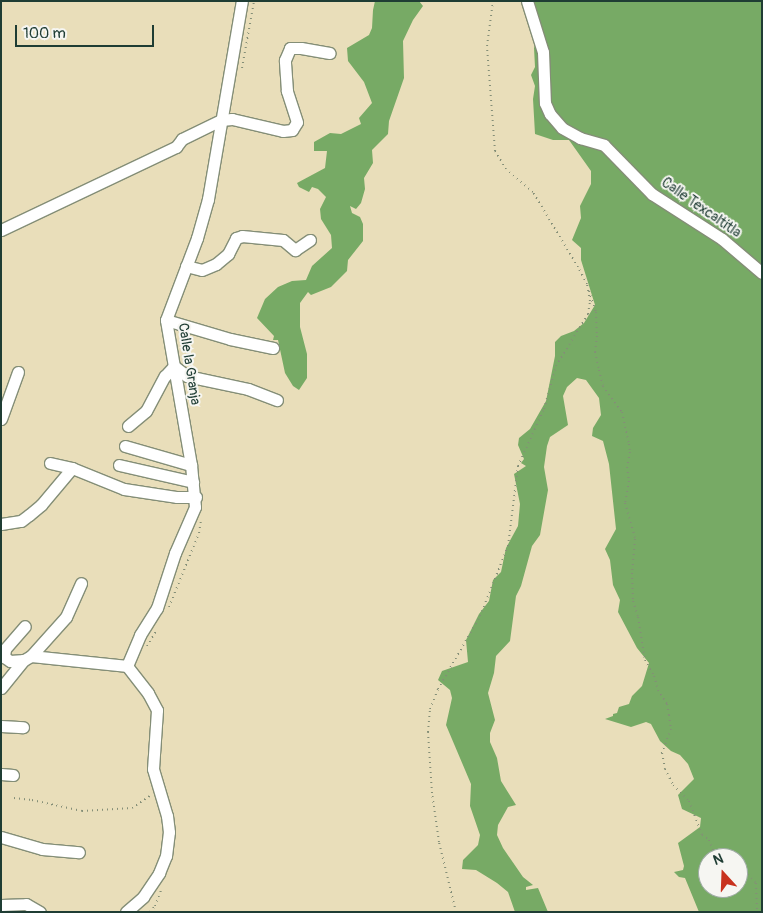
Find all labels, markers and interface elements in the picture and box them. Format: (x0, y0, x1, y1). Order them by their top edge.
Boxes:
scale bar (18, 15, 156, 47)
text: 100 m (23, 24, 66, 43)
street label: Calle Texcaltitla (658, 174, 744, 242)
street label: Calle la Granja (174, 322, 204, 406)
north arrow (698, 848, 748, 898)
text: N (711, 850, 725, 869)

